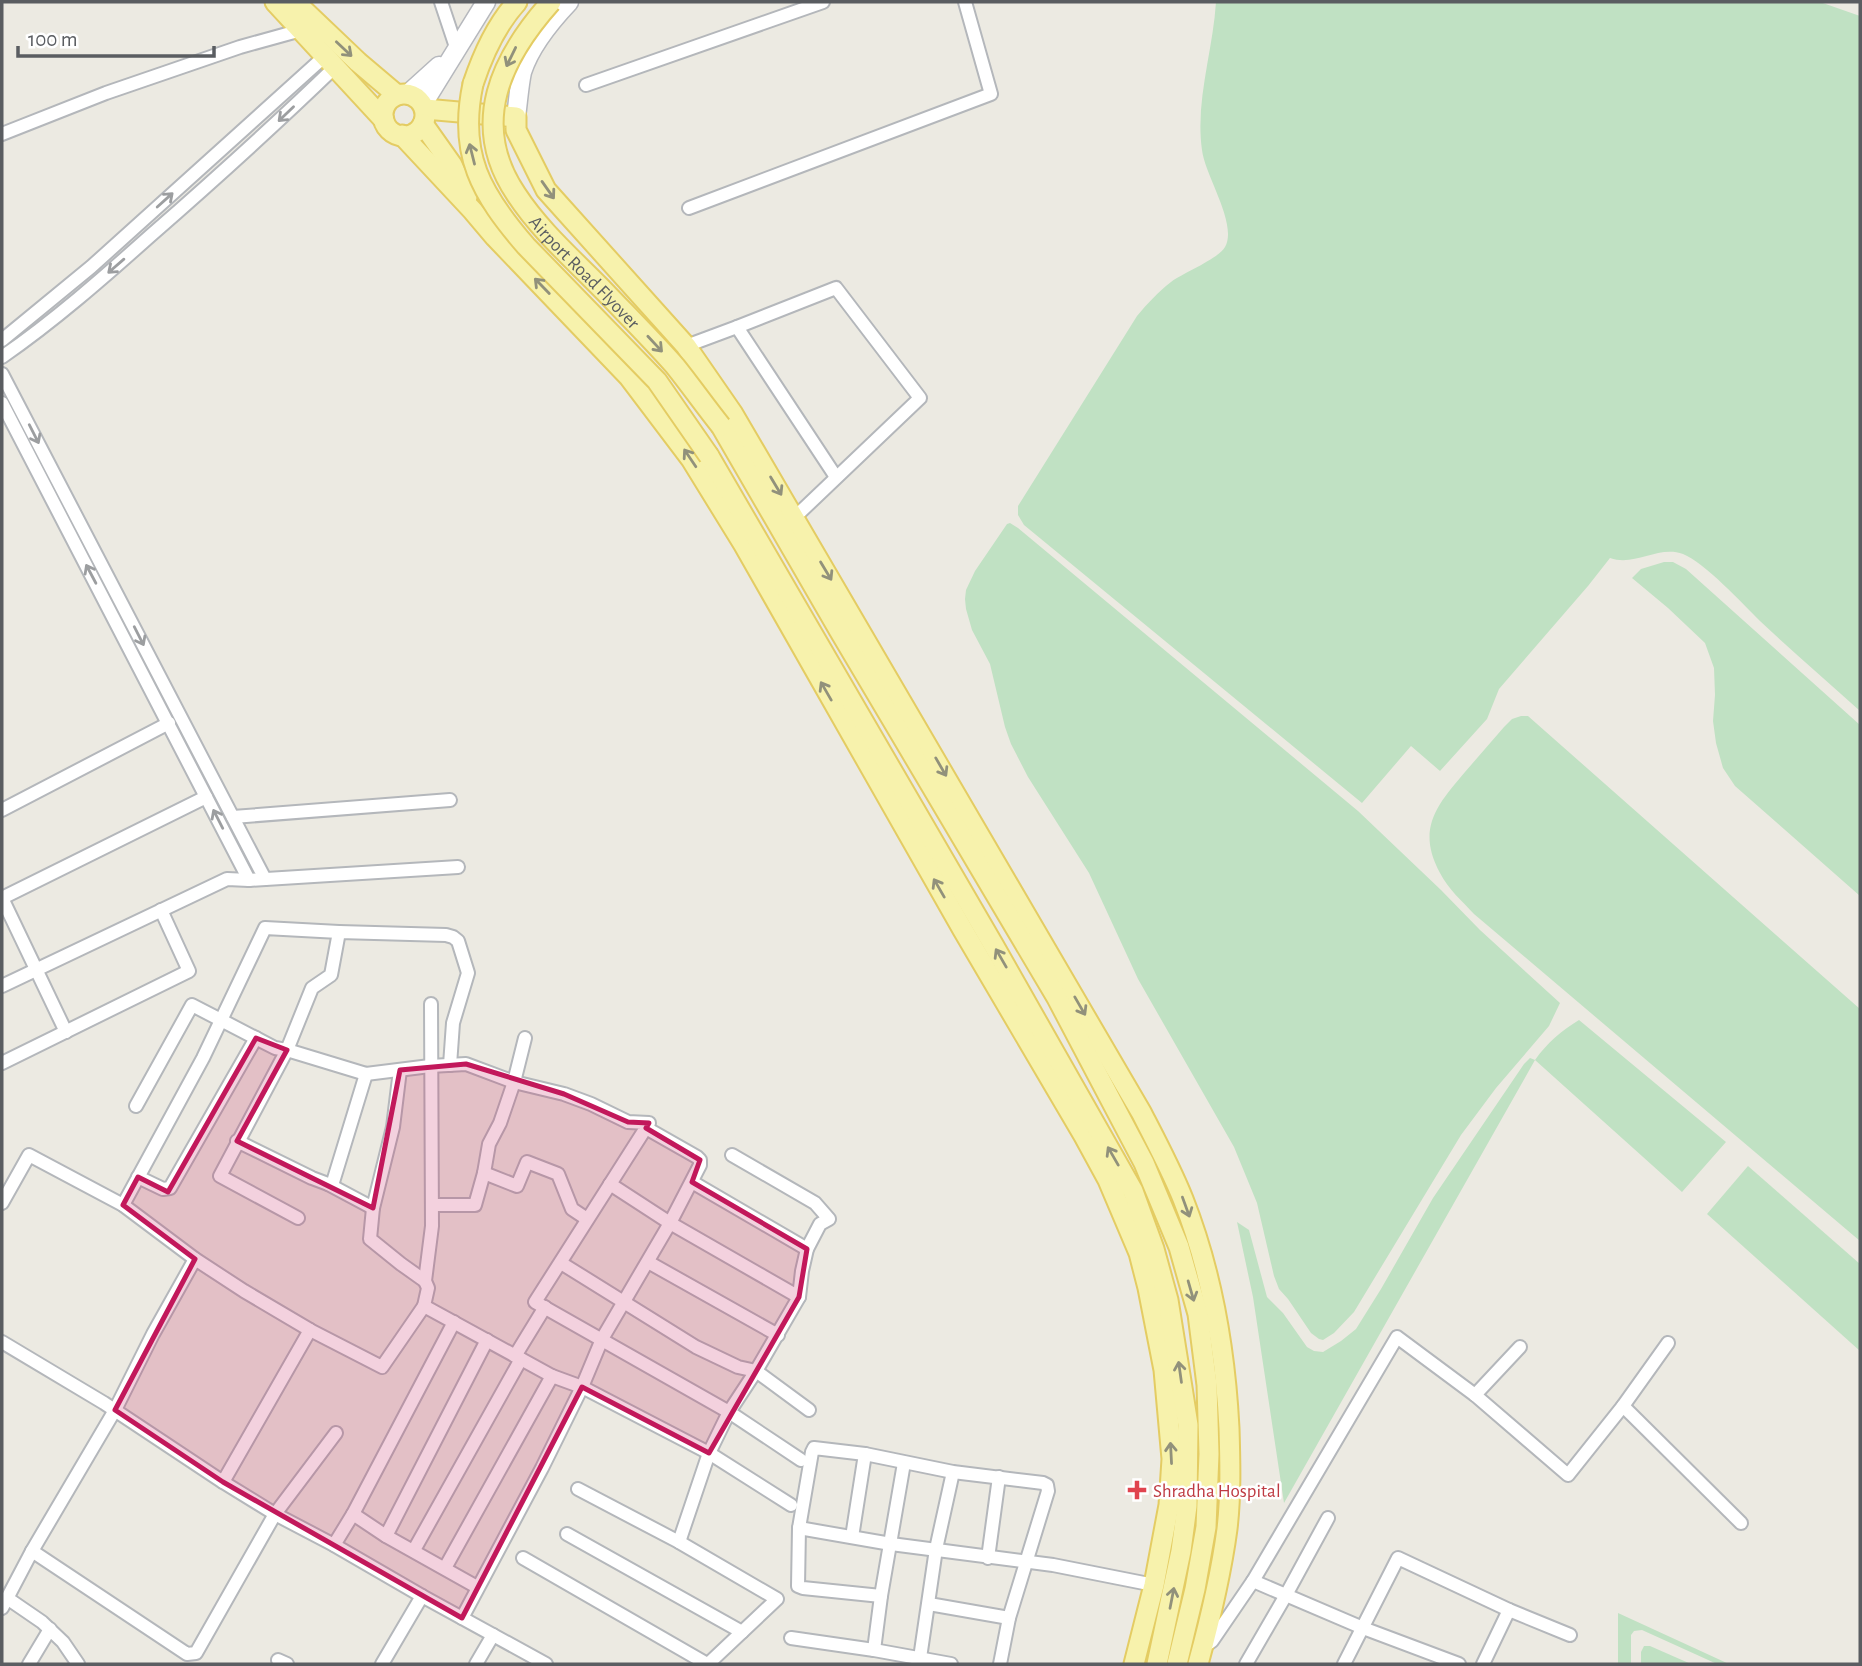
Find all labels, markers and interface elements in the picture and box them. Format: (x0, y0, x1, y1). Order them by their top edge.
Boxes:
scale bar (18, 14, 214, 58)
text: 100 m (28, 29, 78, 50)
one-way arrow (335, 41, 353, 57)
one-way arrow (504, 46, 518, 67)
one-way arrow (277, 106, 294, 123)
one-way arrow (465, 143, 478, 166)
one-way arrow (541, 180, 555, 199)
one-way arrow (156, 192, 174, 208)
street label: Airport Road Flyover (525, 213, 643, 333)
one-way arrow (107, 258, 125, 274)
one-way arrow (533, 278, 550, 295)
one-way arrow (647, 335, 663, 353)
one-way arrow (27, 424, 41, 444)
one-way arrow (683, 449, 697, 468)
one-way arrow (769, 476, 783, 496)
one-way arrow (819, 561, 833, 581)
one-way arrow (83, 564, 97, 585)
one-way arrow (133, 625, 146, 646)
one-way arrow (819, 681, 833, 701)
one-way arrow (934, 757, 948, 777)
one-way arrow (210, 809, 224, 830)
one-way arrow (932, 879, 946, 899)
one-way arrow (994, 949, 1008, 969)
one-way arrow (1073, 996, 1087, 1016)
one-way arrow (1106, 1147, 1120, 1167)
one-way arrow (1180, 1196, 1193, 1218)
one-way arrow (1185, 1279, 1198, 1302)
one-way arrow (1174, 1361, 1187, 1384)
one-way arrow (1164, 1442, 1177, 1465)
marker: Shradha Hospital (1127, 1480, 1147, 1500)
place label: Shradha Hospital (1153, 1482, 1281, 1501)
one-way arrow (1166, 1587, 1180, 1610)

